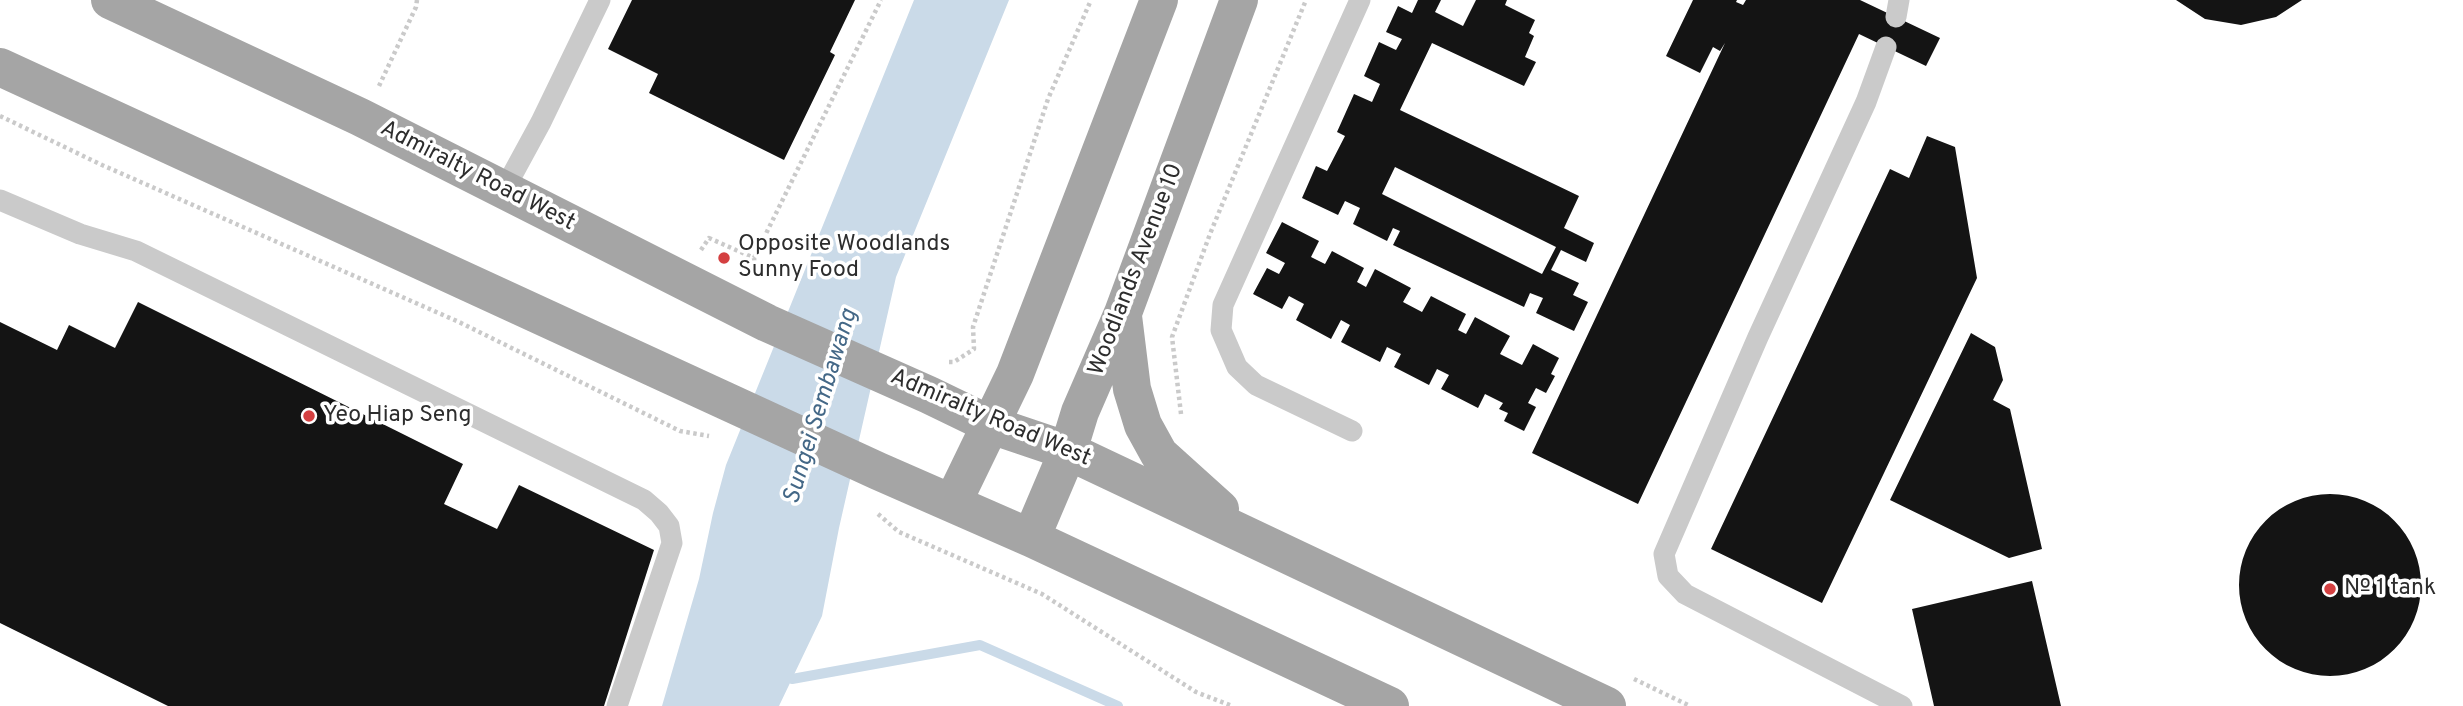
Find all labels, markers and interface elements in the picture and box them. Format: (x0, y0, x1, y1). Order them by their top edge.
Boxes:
street label: Admiralty Road West (375, 116, 579, 238)
street label: Woodlands Avenue 10 (1084, 160, 1190, 380)
place label: Opposite Woodlands Sunny Food (738, 231, 950, 285)
marker: Opposite Woodlands Sunny Food (716, 250, 732, 266)
water label: Sungei Sembawang (779, 306, 865, 508)
street label: Admiralty Road West (886, 364, 1094, 474)
place label: Yeo Hiap Seng (323, 402, 472, 430)
marker: Yeo Hiap Seng (301, 408, 317, 424)
place label: № 1 tank (2344, 575, 2436, 603)
marker: № 1 tank (2322, 581, 2338, 597)

